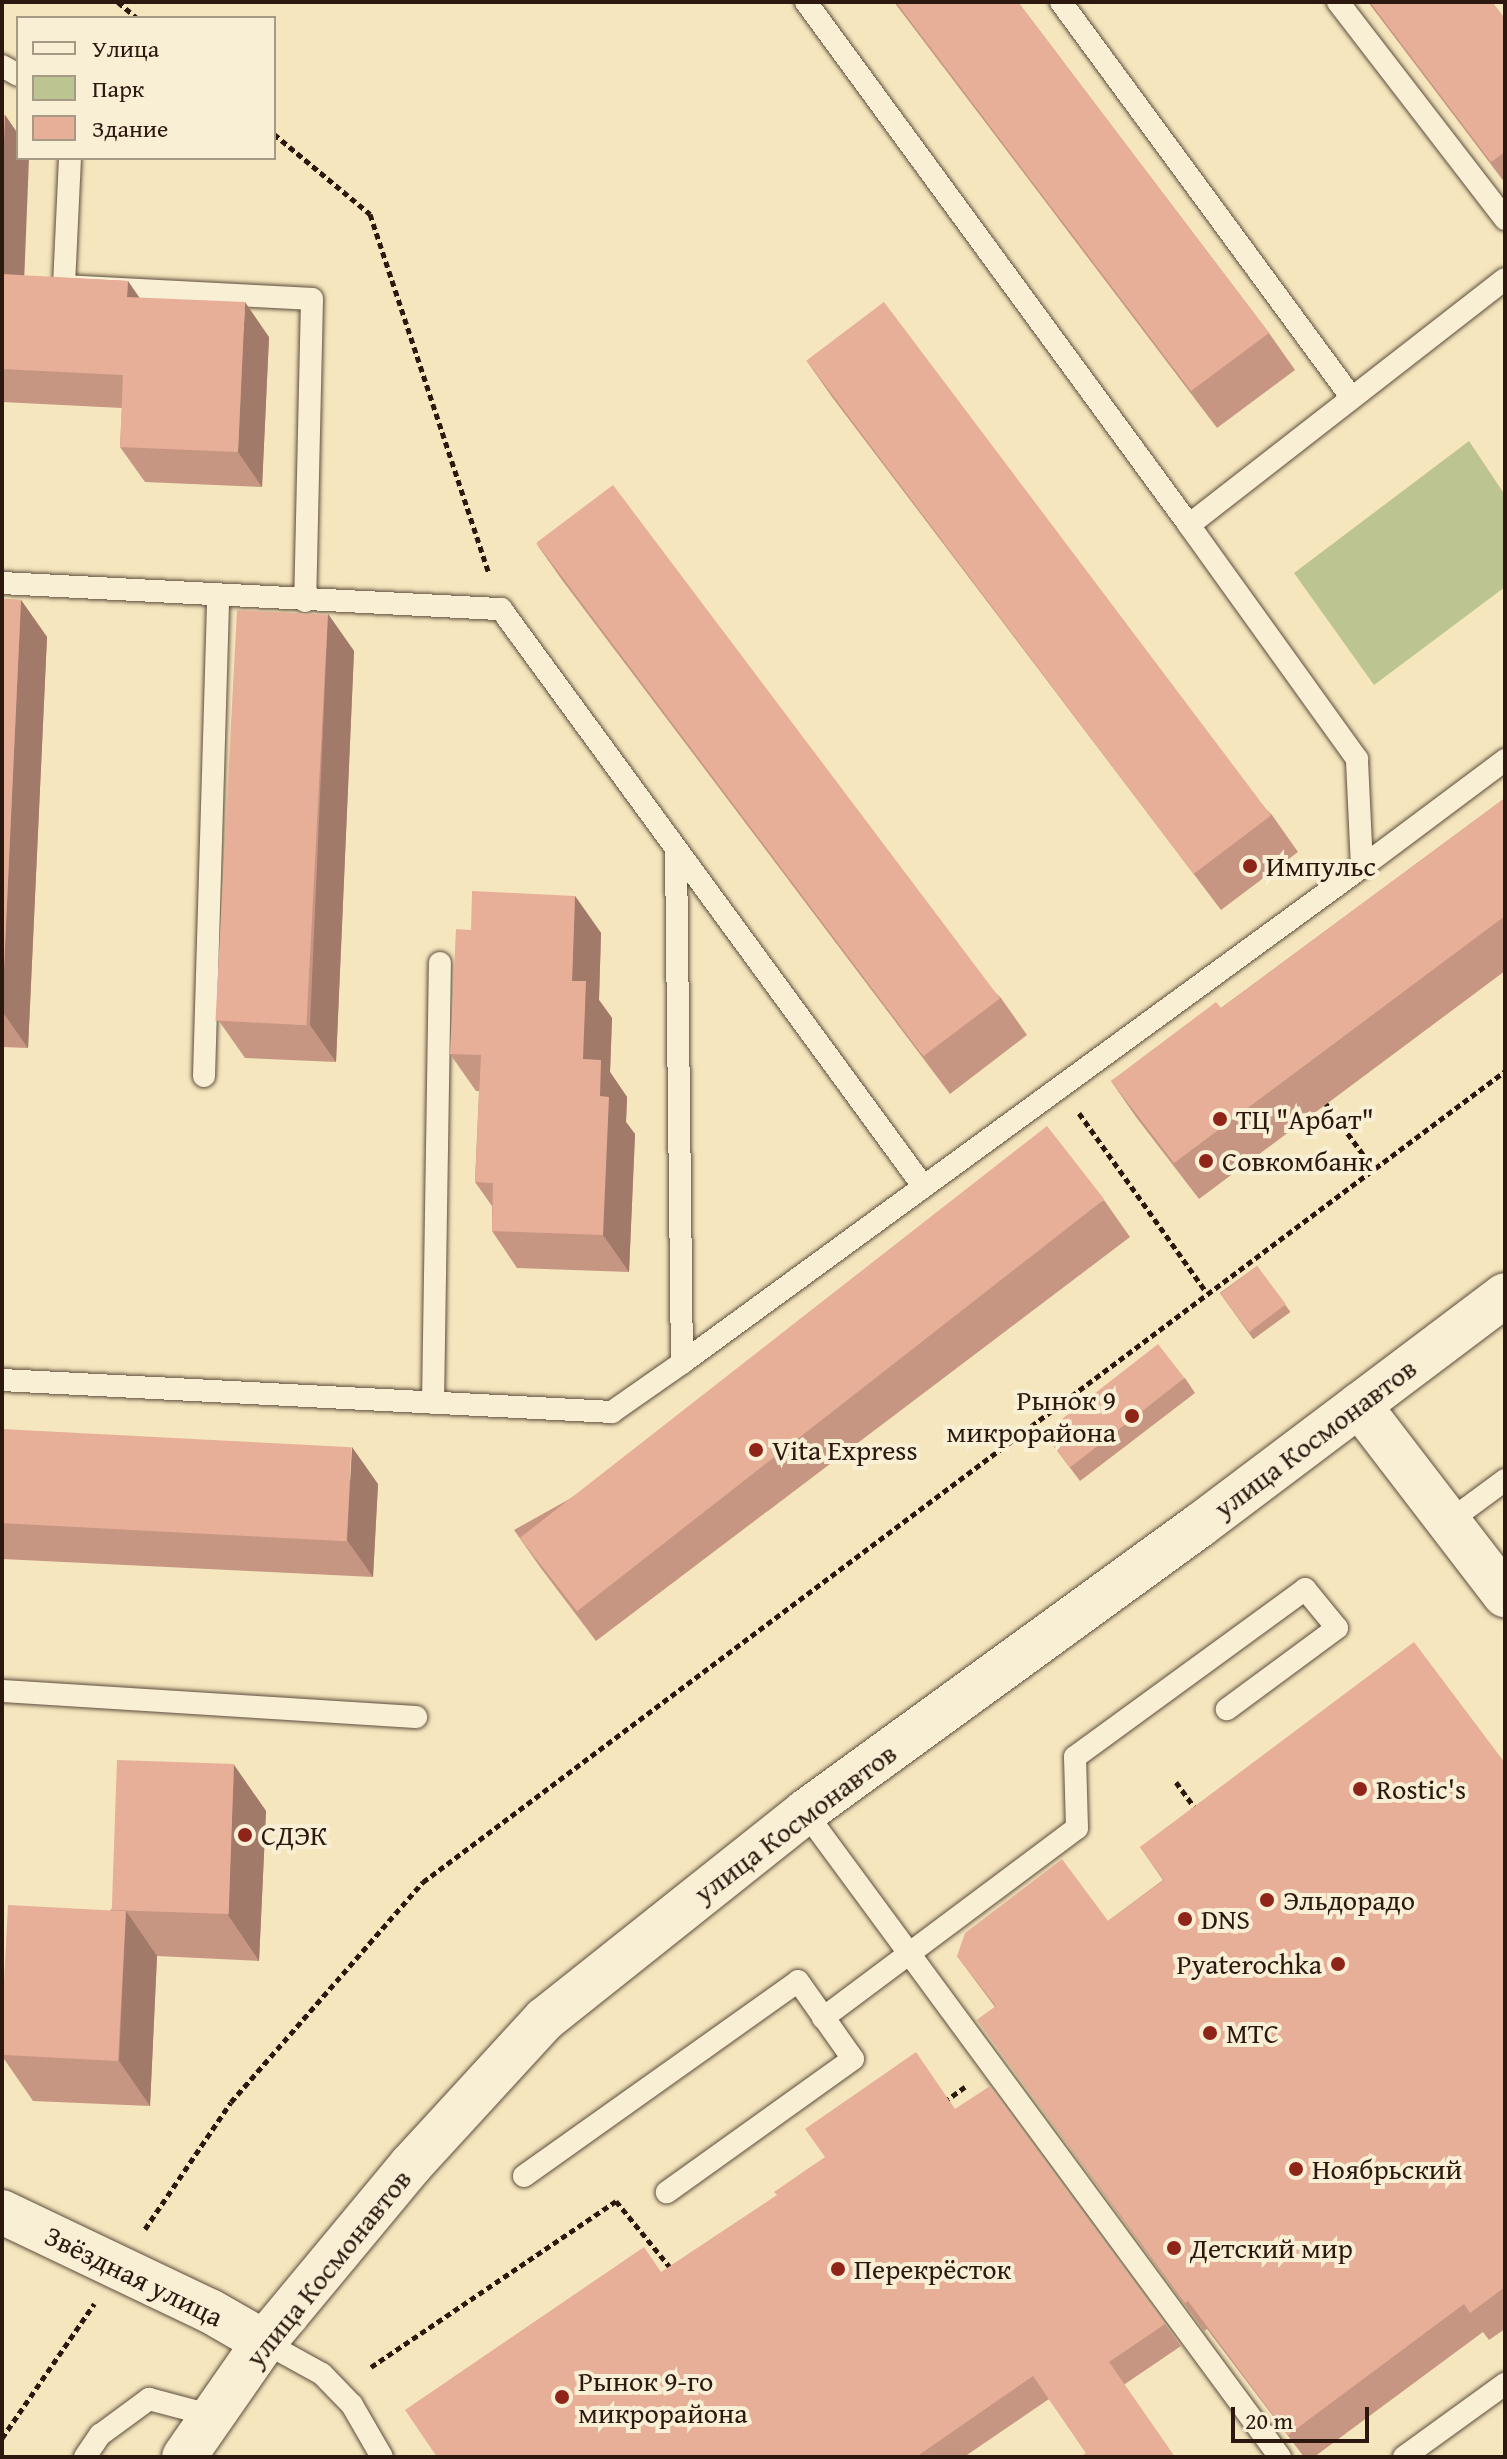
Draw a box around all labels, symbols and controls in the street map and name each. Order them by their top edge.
legend [16,16,276,160]
text: Улица [92,31,159,66]
text: Парк [92,71,144,106]
text: Здание [92,111,168,146]
place label: Импульс [1266,849,1376,883]
marker: Импульс [1241,857,1259,875]
place label: ТЦ "Арбат" [1236,1102,1374,1136]
marker: ТЦ "Арбат" [1211,1110,1229,1128]
place label: Совкомбанк [1222,1144,1373,1178]
marker: Совкомбанк [1197,1152,1215,1170]
street label: улица Космонавтов [1207,1351,1423,1525]
place label: Рынок 9 микрорайона [946,1383,1116,1449]
marker: Рынок 9 микрорайона [1123,1407,1141,1425]
place label: Vita Express [772,1433,917,1467]
marker: Vita Express [747,1441,765,1459]
street label: улица Космонавтов [687,1736,903,1910]
place label: Rostic's [1376,1772,1466,1806]
marker: Rostic's [1351,1780,1369,1798]
place label: СДЭК [261,1818,327,1852]
marker: СДЭК [236,1826,254,1844]
place label: Эльдорадо [1283,1883,1415,1917]
marker: Эльдорадо [1258,1891,1276,1909]
place label: DNS [1201,1902,1250,1936]
marker: DNS [1176,1910,1194,1928]
place label: Pyaterochka [1177,1947,1322,1981]
marker: Pyaterochka [1329,1955,1347,1973]
place label: МТС [1226,2016,1279,2050]
marker: МТС [1201,2024,1219,2042]
place label: Ноябрьский [1312,2152,1462,2186]
marker: Ноябрьский [1287,2160,1305,2178]
street label: улица Космонавтов [238,2162,418,2374]
street label: Звёздная улица [39,2218,229,2334]
place label: Детский мир [1190,2231,1353,2265]
marker: Детский мир [1165,2239,1183,2257]
place label: Перекрёсток [854,2252,1011,2286]
marker: Перекрёсток [829,2260,847,2278]
place label: Рынок 9-го микрорайона [578,2364,748,2430]
marker: Рынок 9-го микрорайона [553,2388,571,2406]
scale bar [1235,2391,1373,2441]
text: 20 m [1245,2403,1293,2438]

